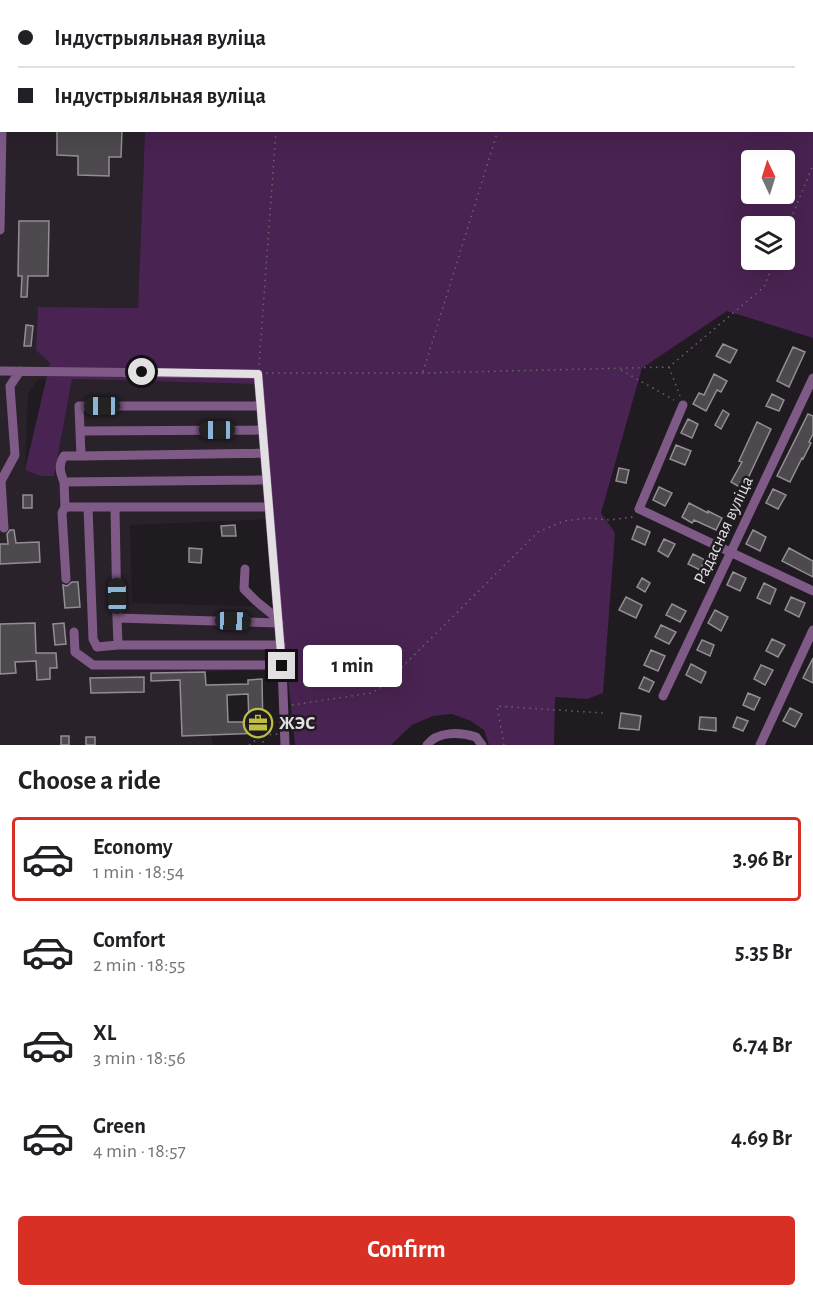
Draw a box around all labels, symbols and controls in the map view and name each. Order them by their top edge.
text: Індустрыяльная вуліца [54,27,266,49]
text: Індустрыяльная вуліца [54,85,266,107]
north arrow [741,150,795,204]
map controls [741,150,795,270]
button: layers [741,216,795,270]
route start [128,358,155,385]
car [84,397,120,415]
car [199,421,235,439]
street label: Радасная вуліца [691,474,757,587]
car [108,578,126,614]
car [215,611,251,631]
callout: 1 min [303,645,402,687]
route end [268,652,295,679]
text: 1 min [331,656,374,676]
office icon: ЖЭС [242,707,274,739]
place label: ЖЭС [279,715,315,733]
text: Choose a ride [18,767,161,794]
icon: car [21,832,75,886]
text: Economy [93,836,173,858]
text: 3.96 Br [733,848,792,870]
text: 1 min · 18:54 [93,862,184,882]
icon: car [21,925,75,979]
text: Comfort [93,929,165,951]
text: 5.35 Br [735,941,792,963]
text: 2 min · 18:55 [93,955,185,975]
icon: car [21,1018,75,1072]
text: XL [93,1022,116,1044]
text: 6.74 Br [732,1034,792,1056]
text: 3 min · 18:56 [93,1048,186,1068]
icon: car [21,1111,75,1165]
text: Green [93,1115,146,1137]
text: 4.69 Br [731,1127,792,1149]
text: 4 min · 18:57 [93,1141,186,1161]
button: Confirm [18,1216,795,1285]

